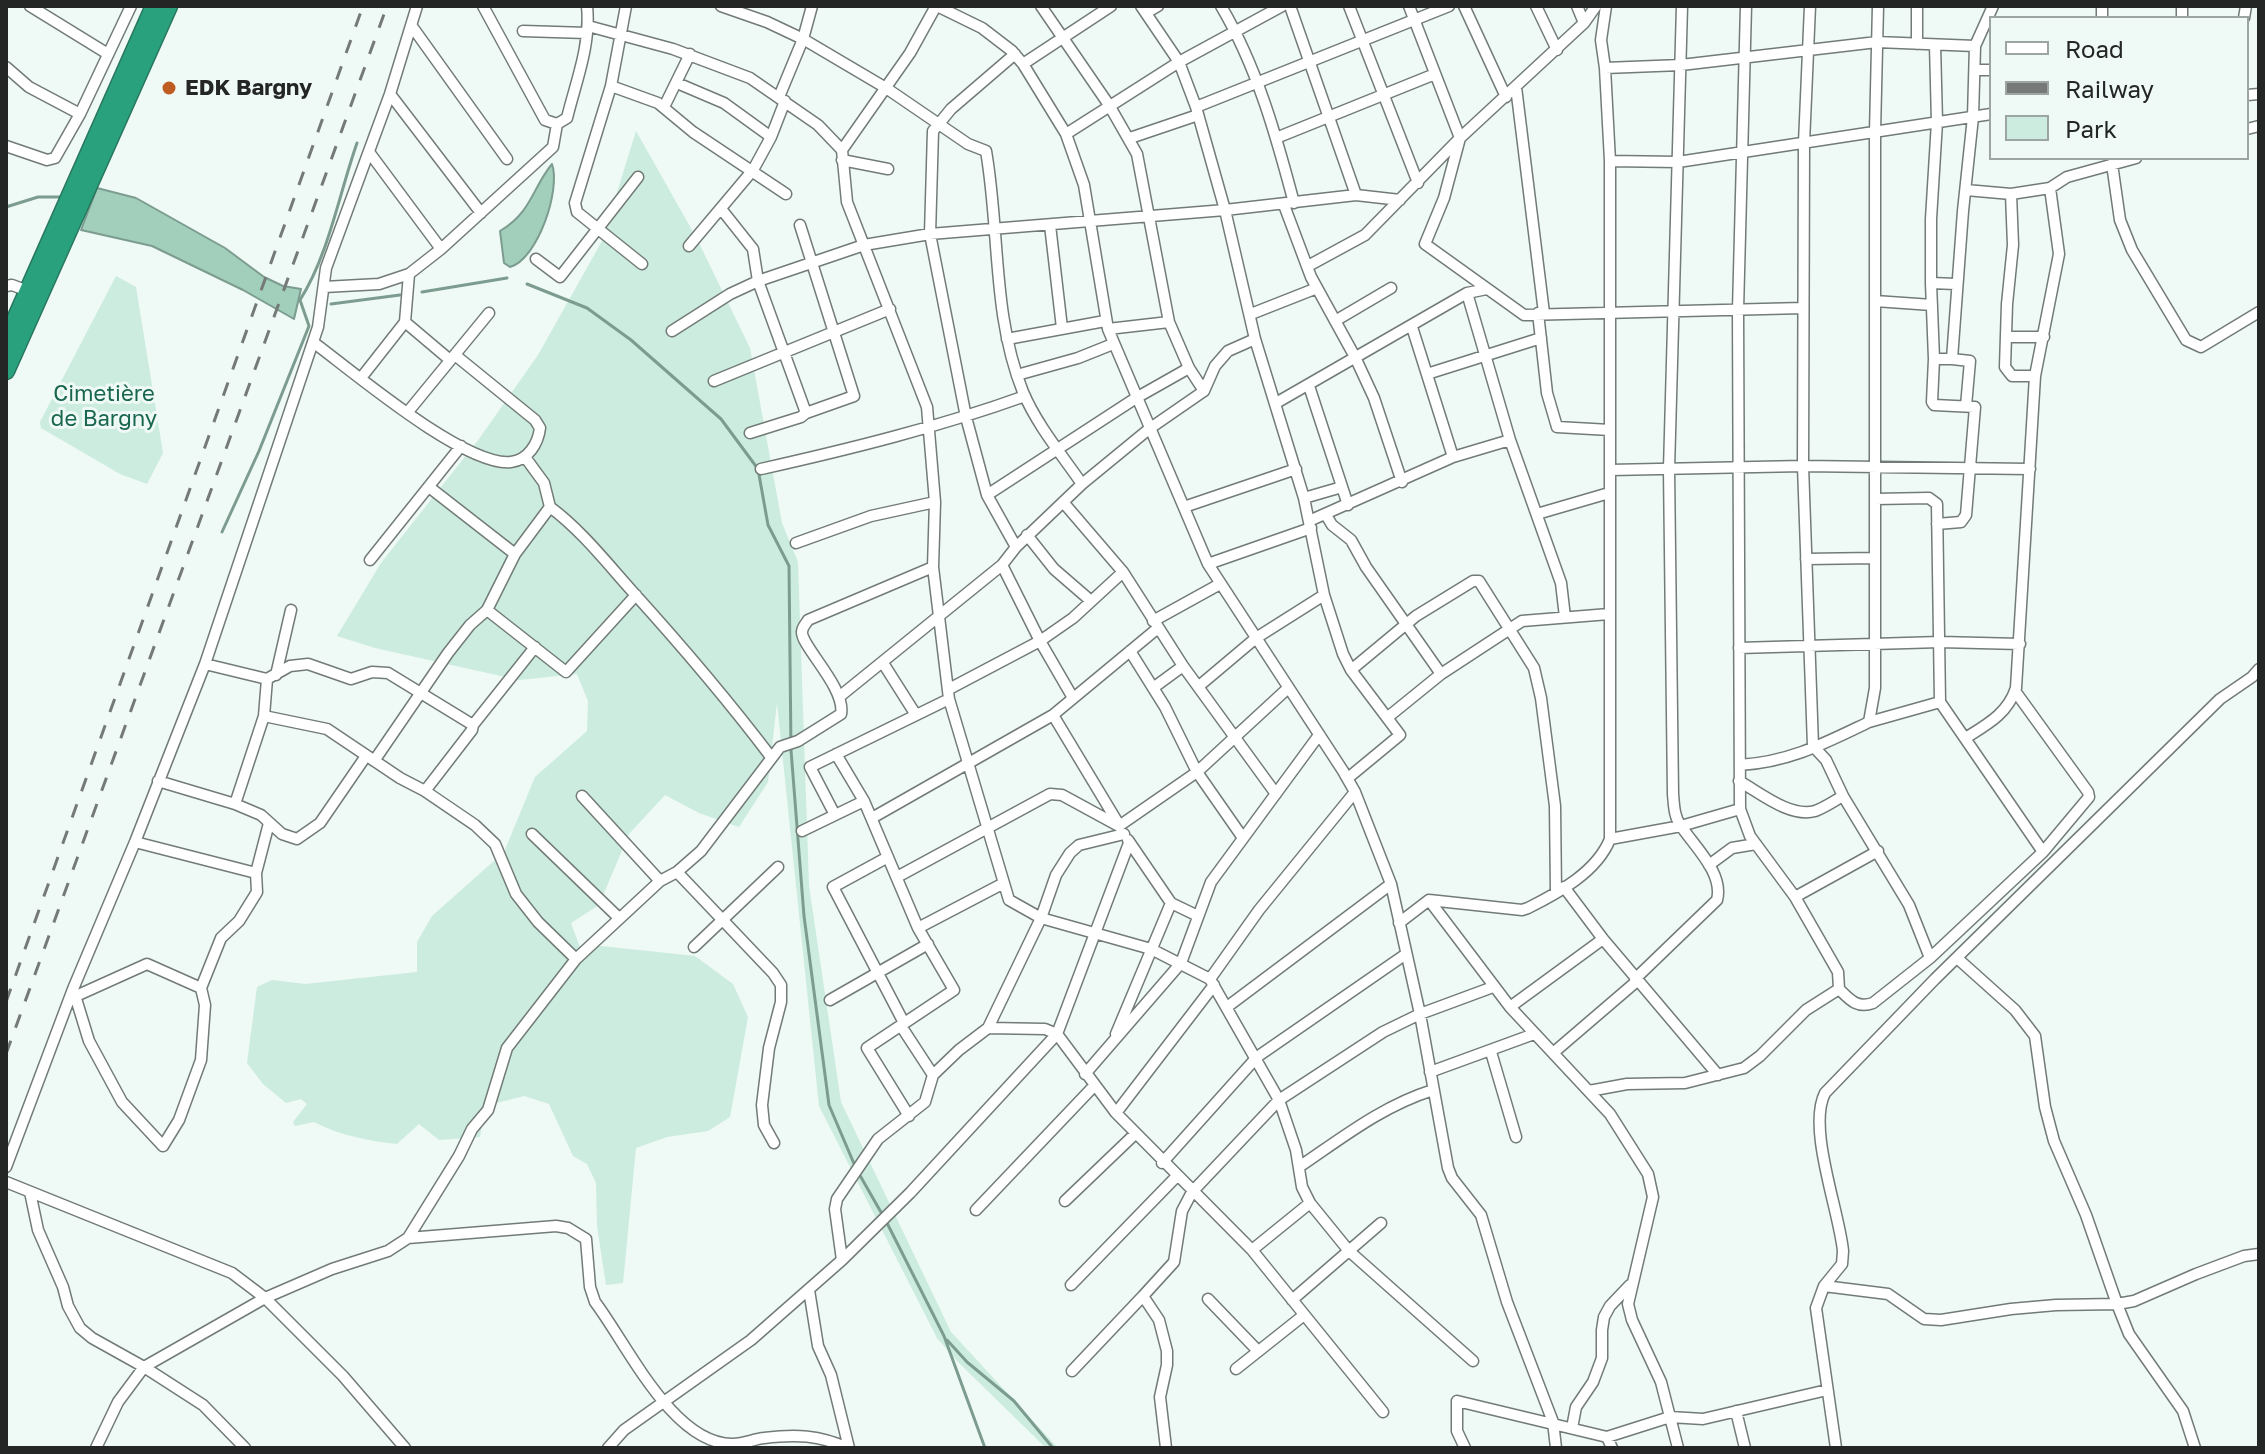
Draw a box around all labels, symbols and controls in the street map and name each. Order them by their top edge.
legend [1989,16,2249,160]
text: Road [2065,34,2124,63]
text: Railway [2065,74,2154,103]
place label: EDK Bargny [185,75,312,101]
marker: EDK Bargny [160,79,178,97]
text: Park [2065,114,2117,143]
park label: Cimetière de Bargny [51,381,157,432]

